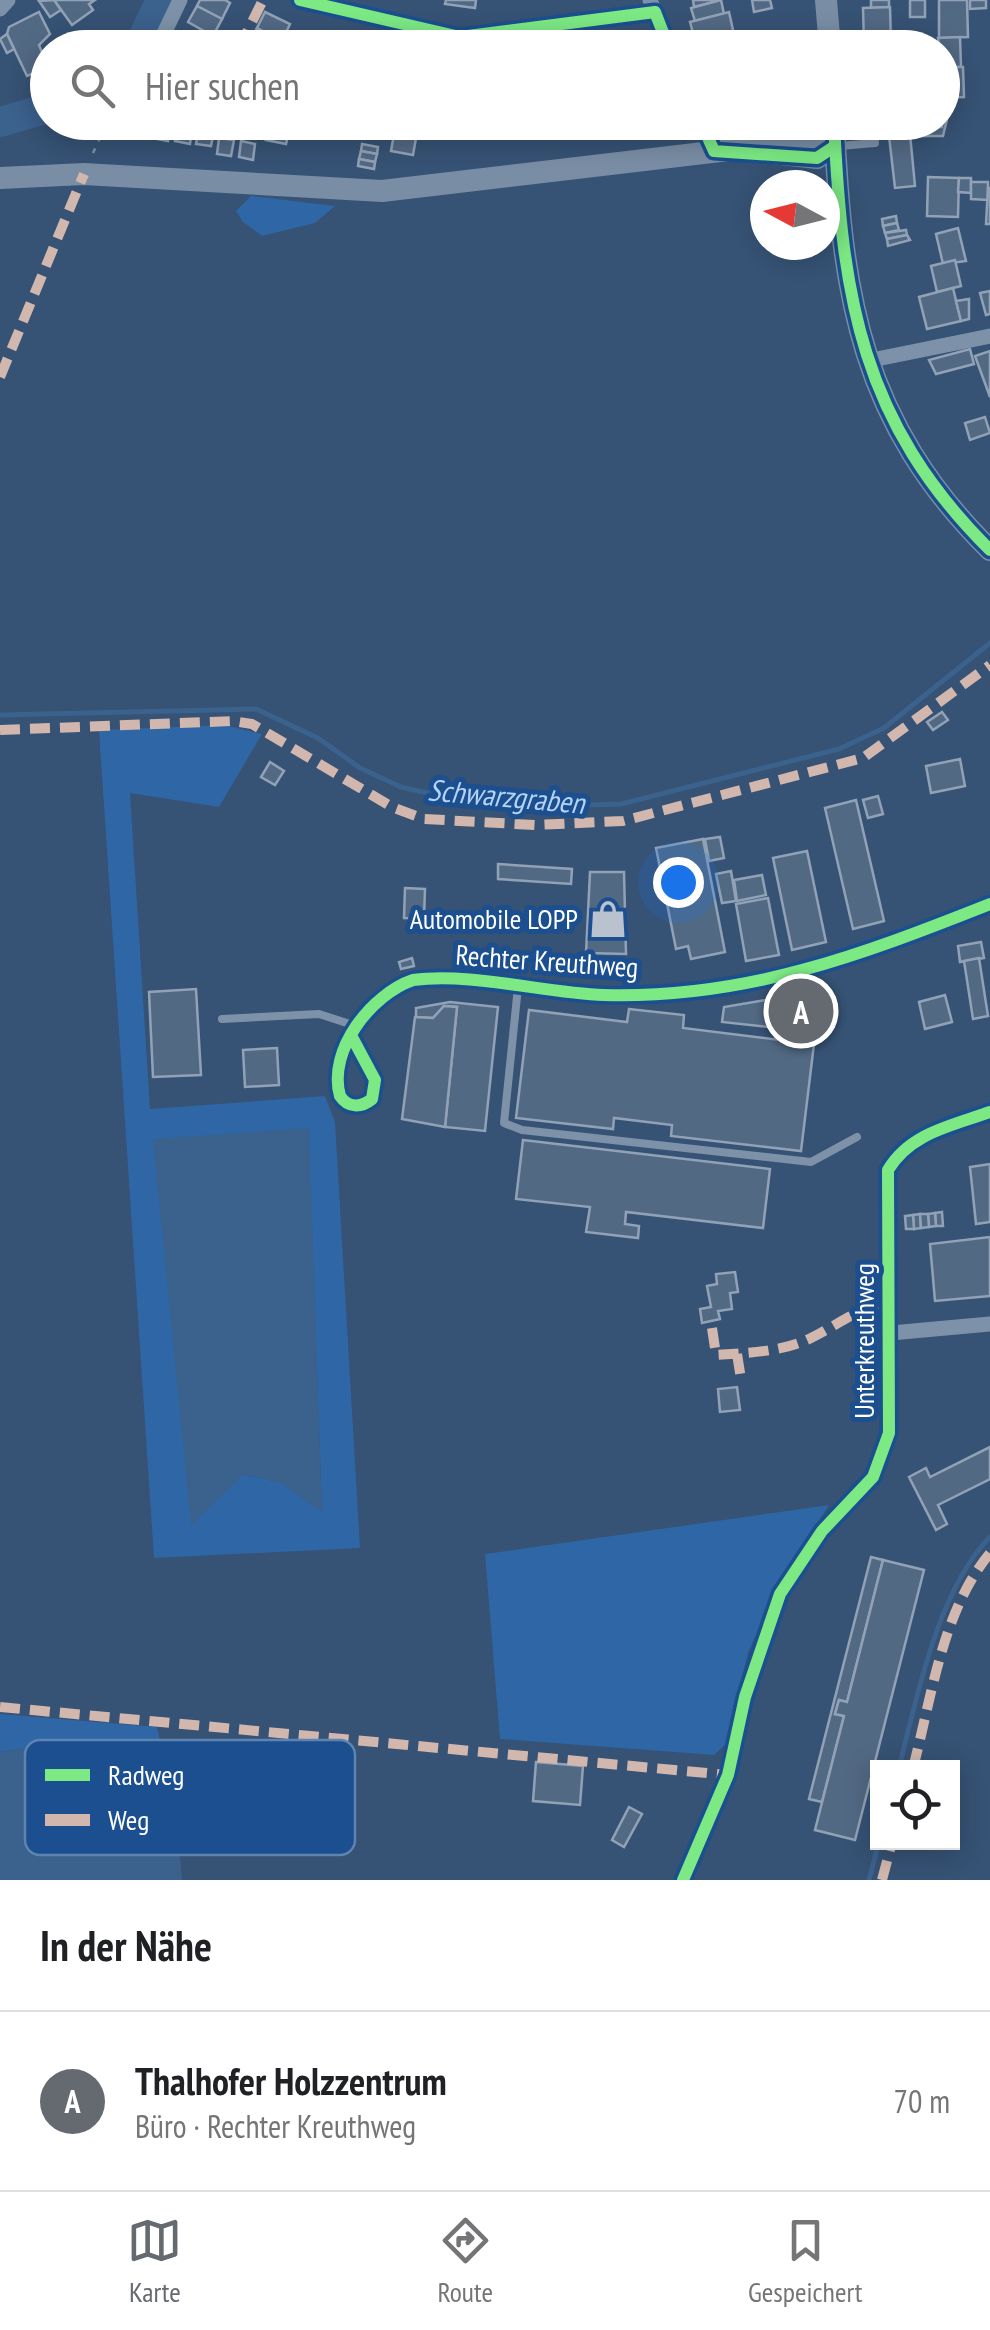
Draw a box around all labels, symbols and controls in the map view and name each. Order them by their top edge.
search box [30,30,960,140]
icon: search [65,58,120,113]
text: Hier suchen [145,61,300,110]
north arrow [750,170,840,260]
water label: Schwarzgraben [426,769,588,822]
your location [653,857,704,908]
shop icon: Automobile LOPP [587,898,629,940]
place label: Automobile LOPP [410,900,578,937]
street label: Rechter Kreuthweg [454,936,640,985]
pin: A [768,974,834,1048]
street label: Unterkreuthweg [845,1263,882,1419]
legend [25,1740,355,1855]
text: Radweg [108,1756,184,1793]
map controls [870,1760,960,1850]
button: locate [870,1760,960,1850]
text: Weg [108,1801,149,1838]
text: In der Nähe [40,1918,212,1973]
text: Thalhofer Holzzentrum [135,2056,447,2105]
text: A [64,2080,81,2122]
text: 70 m [894,2080,950,2122]
text: Büro · Rechter Kreuthweg [135,2105,416,2147]
tab: Karte [127,2213,182,2310]
tab: Route [437,2213,493,2310]
tab: Gespeichert [748,2213,863,2310]

